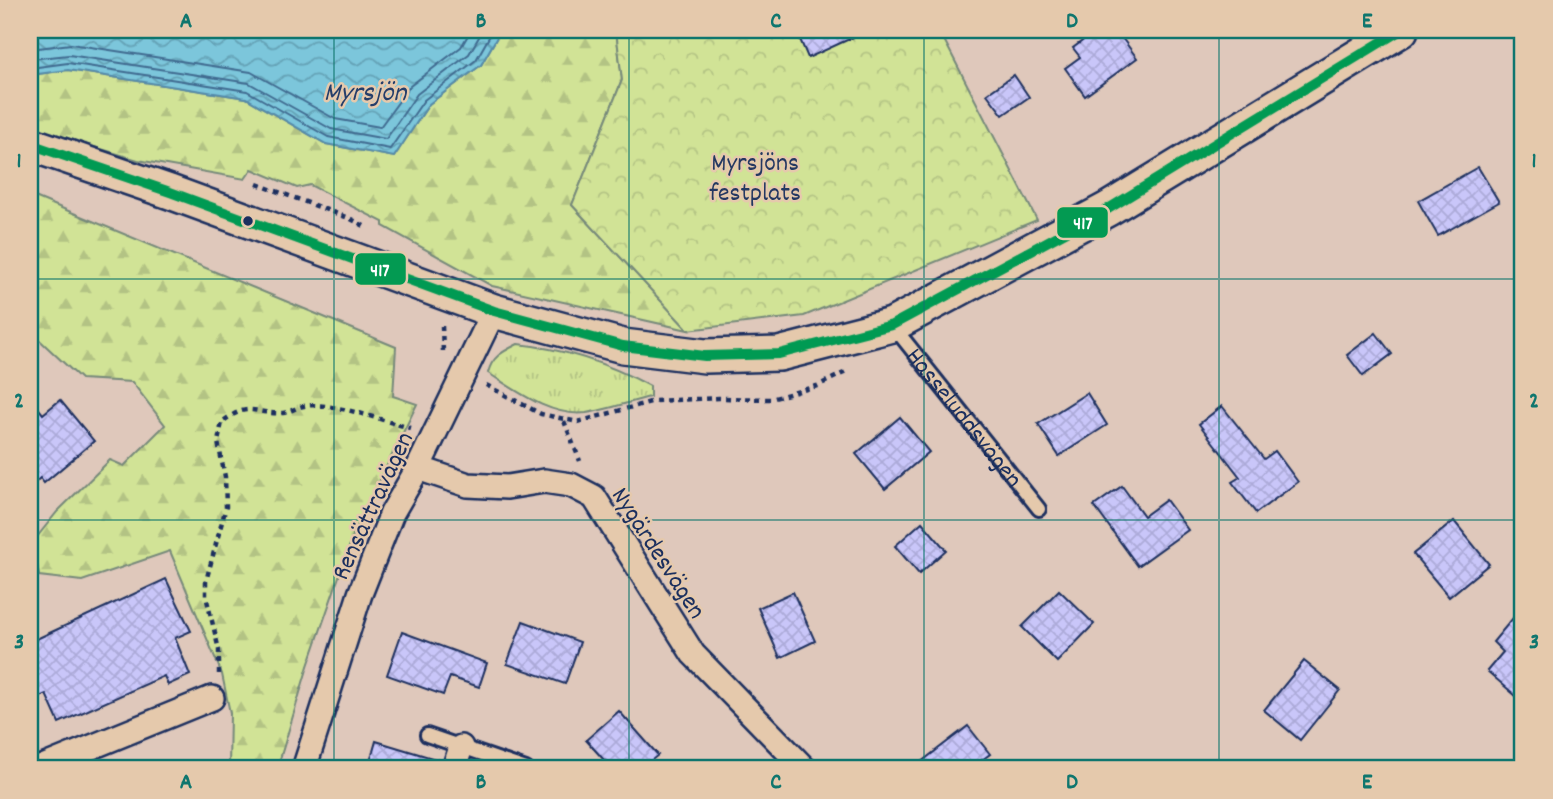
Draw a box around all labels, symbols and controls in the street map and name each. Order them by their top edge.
text: A [180,6,192,39]
text: B [476,6,487,39]
text: C [770,6,782,39]
text: D [1066,6,1078,39]
text: E [1362,6,1373,39]
water label: Myrsjön [324,75,407,115]
text: 1 [16,146,22,179]
park label: Myrsjöns festplats [709,146,801,213]
text: 1 [1531,146,1537,179]
line badge: 417 [1056,206,1109,239]
text: 417 [1073,212,1093,239]
unlabelled marker [241,214,255,228]
line badge: 417 [354,252,407,286]
text: 417 [370,259,390,286]
street label: Hasseluddsvägen [895,341,1030,497]
text: 2 [14,386,24,419]
text: 2 [1529,386,1539,419]
street label: Rensättravägen [324,426,425,587]
street label: Nygärdesvägen [601,481,714,627]
text: 3 [14,627,24,660]
text: 3 [1529,627,1539,660]
text: A [180,767,192,799]
text: B [476,767,487,799]
text: C [770,767,782,799]
text: D [1066,767,1078,799]
text: E [1362,767,1373,799]

